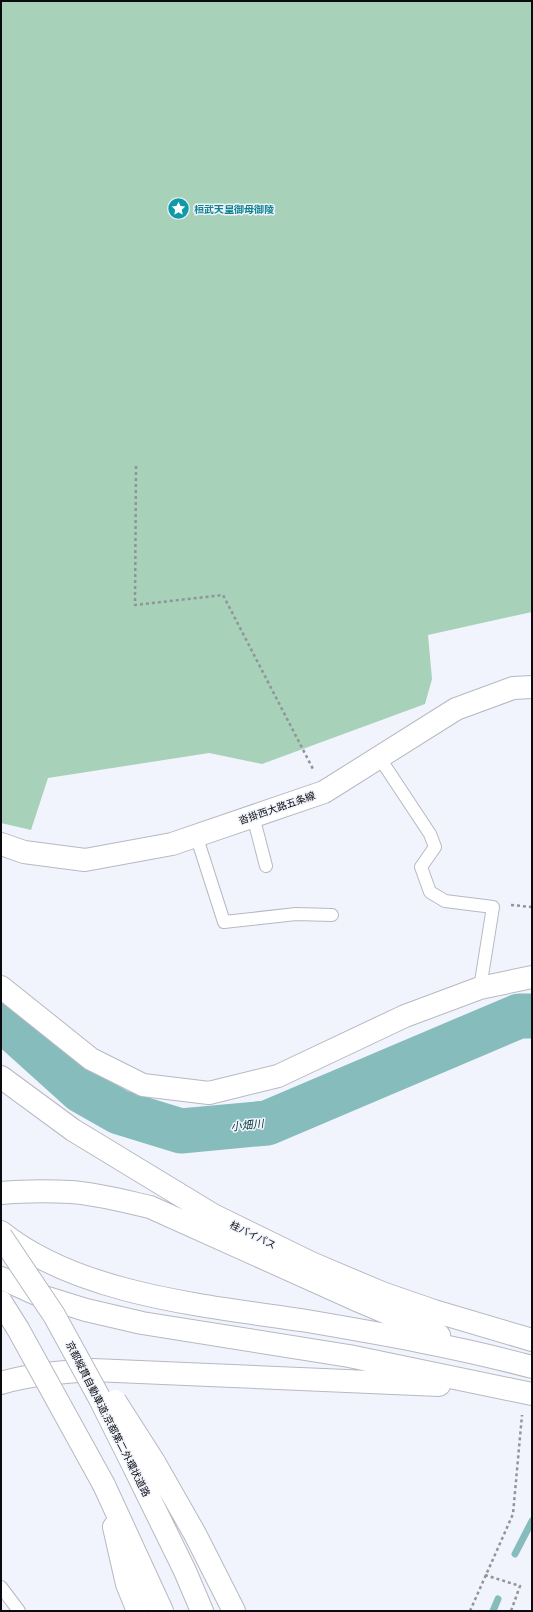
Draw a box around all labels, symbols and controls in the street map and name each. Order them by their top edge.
place icon: 桓武天皇御母御陵 [165,196,191,222]
place label: 桓武天皇御母御陵 [194,204,274,215]
street label: 沓掛西大路五条線 [237,790,317,826]
water label: 小畑川 [230,1117,265,1133]
street label: 桂バイパス [228,1219,278,1251]
street label: 京都縦貫自動車道;京都第二外環状道路 [64,1340,152,1498]

